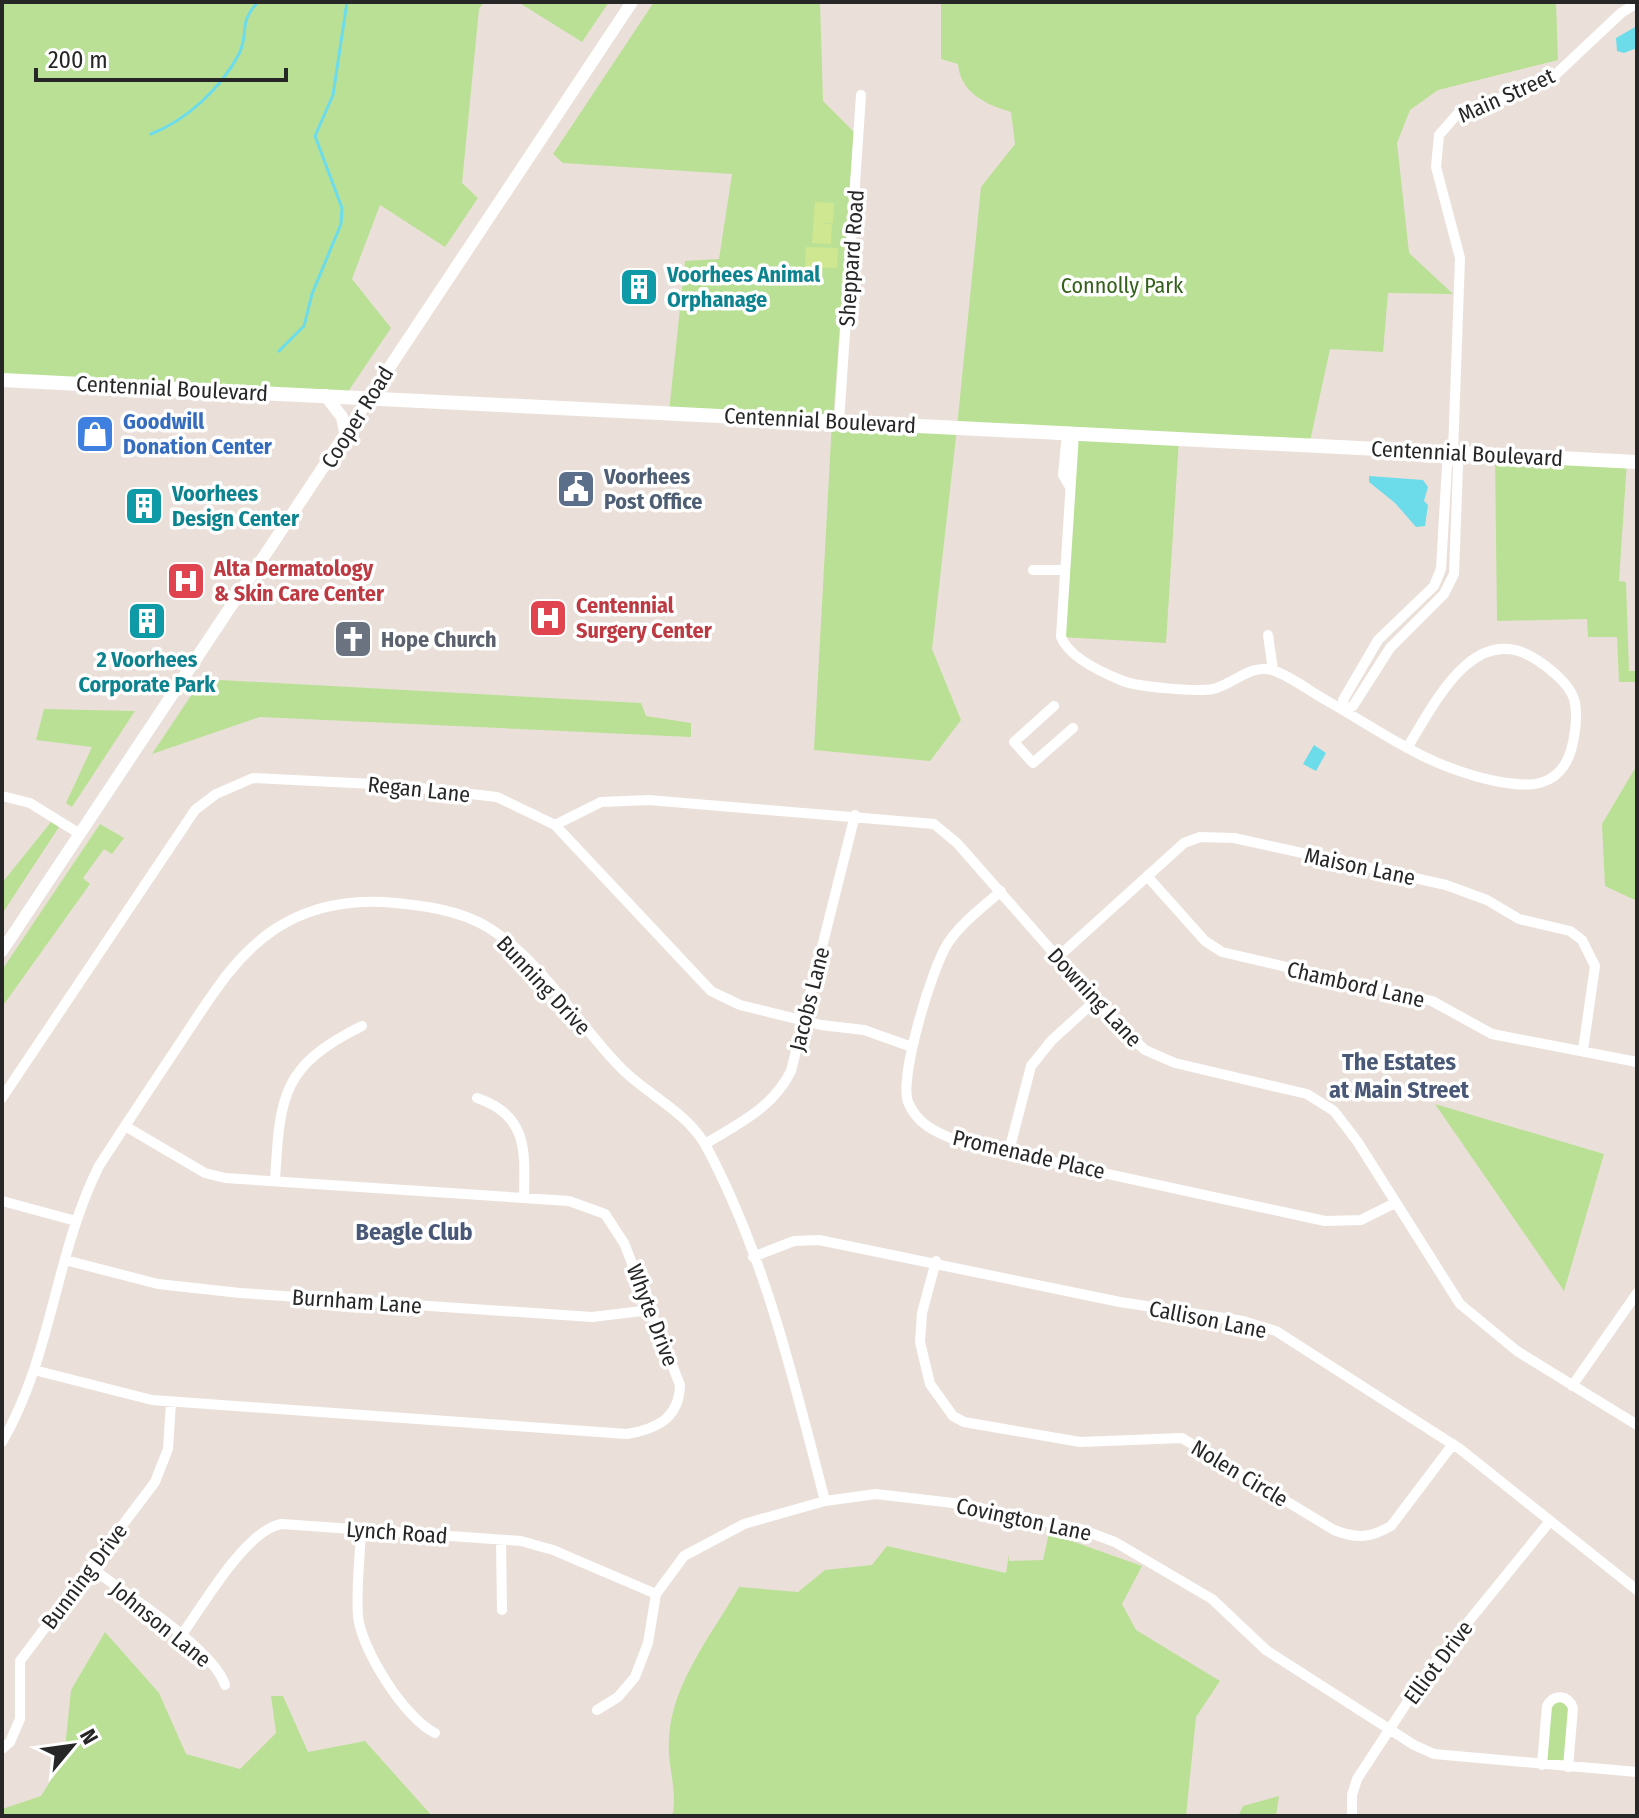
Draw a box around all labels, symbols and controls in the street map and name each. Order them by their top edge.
scale bar [36,32,286,82]
text: 200 m [48,46,108,74]
street label: Main Street [1454,62,1559,129]
street label: Sheppard Road [833,189,870,327]
place label: Voorhees Animal Orphanage [666,261,821,313]
building icon: Voorhees Animal Orphanage [618,266,660,308]
park label: Connolly Park [1061,272,1184,299]
street label: Cooper Road [316,361,399,473]
street label: Centennial Boulevard [75,370,269,407]
street label: Centennial Boulevard [723,402,917,439]
place label: Goodwill Donation Center [123,408,273,460]
shop icon: Goodwill Donation Center [74,413,116,455]
street label: Centennial Boulevard [1370,435,1564,472]
place label: Voorhees Post Office [603,463,702,515]
public building icon: Voorhees Post Office [555,468,597,510]
place label: Voorhees Design Center [171,480,300,532]
building icon: Voorhees Design Center [123,485,165,527]
place label: Alta Dermatology & Skin Care Center [213,555,385,607]
hospital icon: Alta Dermatology & Skin Care Center [165,560,207,602]
place label: Centennial Surgery Center [576,592,713,644]
hospital icon: Centennial Surgery Center [527,597,569,639]
building icon: 2 Voorhees Corporate Park [126,600,168,642]
church icon: Hope Church [332,618,374,660]
place label: Hope Church [381,626,496,653]
place label: 2 Voorhees Corporate Park [78,646,216,698]
street label: Regan Lane [366,771,471,808]
street label: Maison Lane [1302,842,1418,891]
street label: Bunning Drive [491,930,596,1041]
street label: Downing Lane [1042,942,1147,1053]
street label: Jacobs Lane [784,944,835,1054]
street label: Chambord Lane [1284,956,1427,1013]
district label: The Estates at Main Street [1329,1048,1470,1104]
street label: Promenade Place [950,1124,1108,1185]
district label: Beagle Club [356,1218,472,1246]
street label: Whyte Drive [621,1260,684,1370]
street label: Burnham Lane [291,1283,423,1320]
street label: Callison Lane [1147,1295,1269,1344]
street label: Nolen Circle [1186,1434,1293,1513]
street label: Covington Lane [954,1492,1094,1547]
street label: Lynch Road [345,1515,449,1550]
street label: Bunning Drive [36,1518,133,1635]
street label: Johnson Lane [105,1576,216,1673]
street label: Elliot Drive [1398,1615,1479,1709]
north arrow [32,1706,112,1786]
text: N [74,1724,104,1749]

